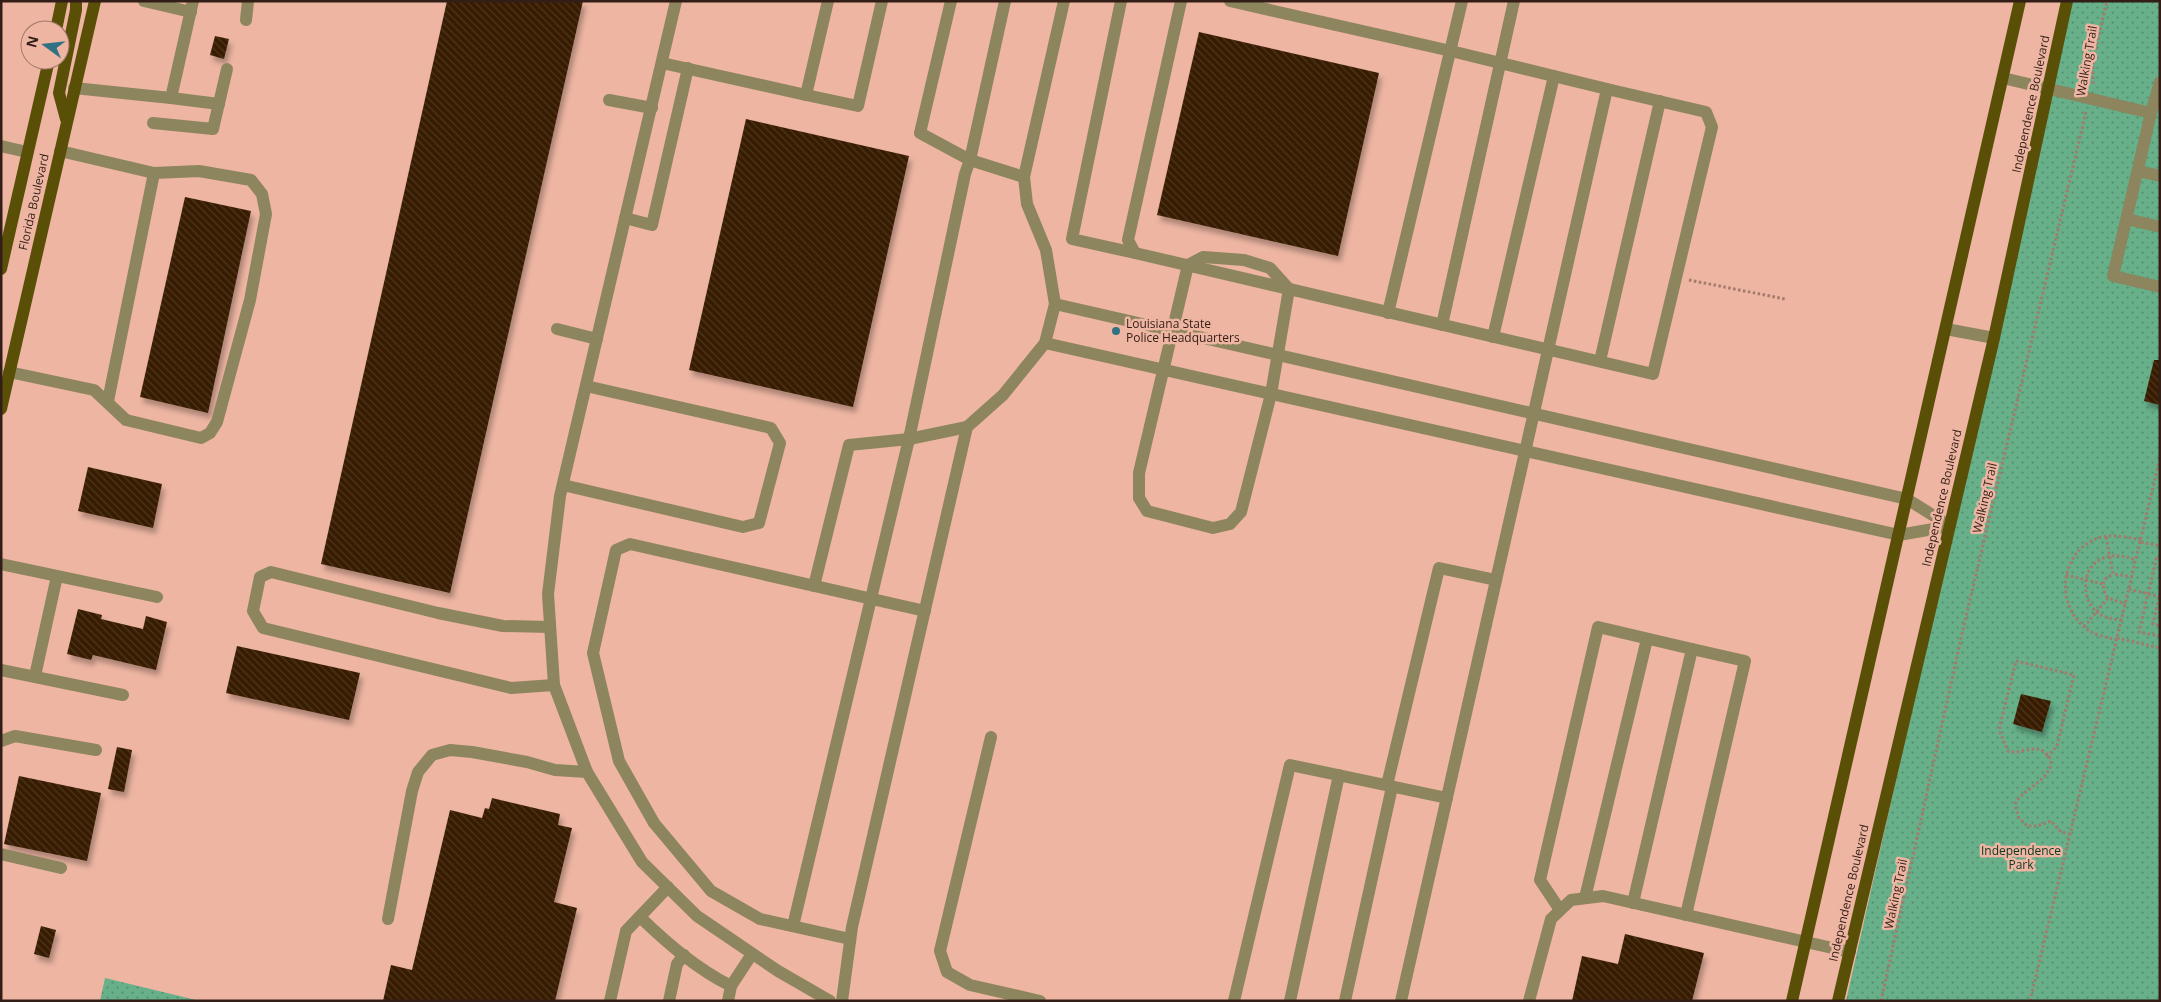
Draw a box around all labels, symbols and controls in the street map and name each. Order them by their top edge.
north arrow [20,20,70,70]
street label: Walking Trail [2072,24,2101,98]
text: N [21,34,43,49]
street label: Independence Boulevard [2008,34,2053,174]
street label: Florida Boulevard [14,152,53,252]
place label: Louisiana State Police Headquarters [1126,315,1240,346]
marker: Louisiana State Police Headquarters [1110,325,1122,337]
street label: Independence Boulevard [1917,428,1966,568]
street label: Walking Trail [1968,461,2001,535]
street label: Independence Boulevard [1824,823,1873,963]
park label: Independence Park [1981,842,2061,873]
street label: Walking Trail [1880,857,1911,931]

